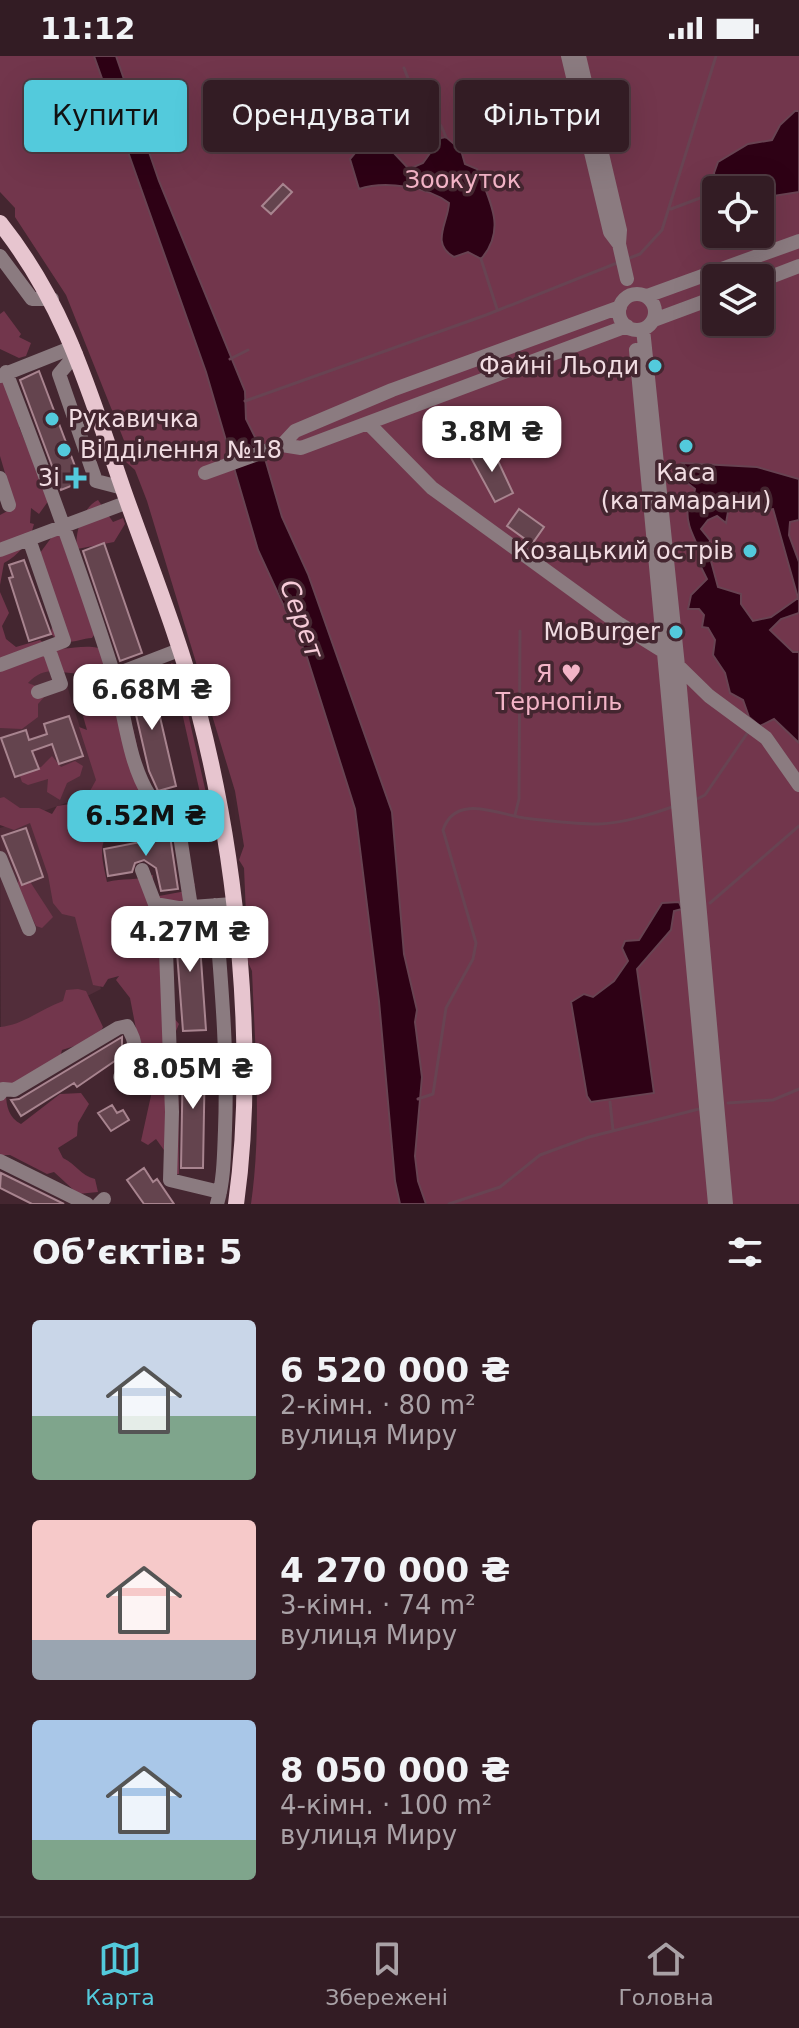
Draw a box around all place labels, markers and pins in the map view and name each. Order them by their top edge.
place label: Файні Льоди [479,352,639,380]
marker: Файні Льоди [646,357,664,375]
place label: Рукавичка [68,405,199,433]
pin: 3.8M ₴ [427,406,557,474]
marker: Рукавичка [43,410,61,428]
place label: Відділення №18 [80,436,282,464]
marker: Каса (катамарани) [677,437,695,455]
marker: Відділення №18 [55,441,73,459]
place label: Каса (катамарани) [601,459,771,515]
place label: 3і [38,464,60,492]
marker: 3і [67,469,85,487]
place label: Козацький острів [513,537,734,565]
marker: Козацький острів [741,542,759,560]
place label: MoBurger [544,618,660,646]
marker: MoBurger [667,623,685,641]
pin: 6.68M ₴ [78,664,226,732]
pin: 6.52M ₴ [72,790,220,858]
pin: 4.27M ₴ [116,906,264,974]
pin: 8.05M ₴ [119,1043,267,1111]

